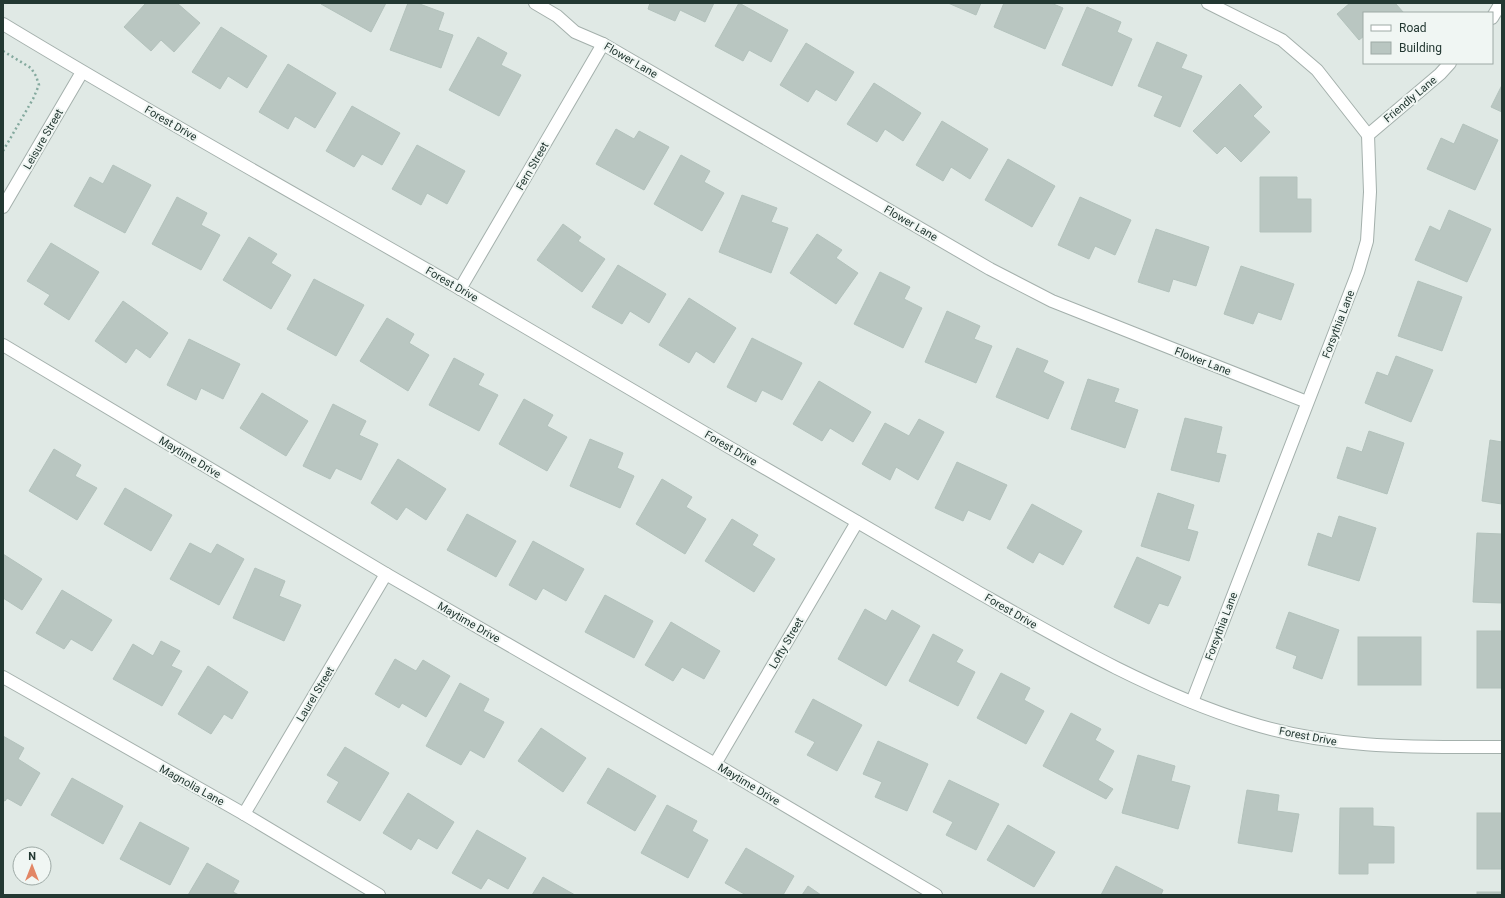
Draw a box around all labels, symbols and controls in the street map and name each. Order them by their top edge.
legend [1363,12,1493,64]
text: Road [1399,21,1427,35]
street label: Flower Lane [602,40,660,81]
text: Building [1399,41,1442,55]
street label: Friendly Lane [1381,73,1439,125]
street label: Forest Drive [142,103,199,144]
street label: Leisure Street [21,106,66,172]
street label: Fern Street [513,140,552,193]
street label: Flower Lane [882,203,940,244]
street label: Forest Drive [423,264,480,305]
street label: Forsythia Lane [1320,288,1357,360]
street label: Flower Lane [1173,345,1233,378]
street label: Forest Drive [702,428,759,469]
street label: Maytime Drive [156,434,223,481]
street label: Forsythia Lane [1203,590,1240,662]
street label: Forest Drive [982,591,1039,632]
street label: Maytime Drive [435,599,502,646]
street label: Lofty Street [767,615,806,671]
street label: Laurel Street [294,664,337,724]
street label: Forest Drive [1278,725,1338,748]
street label: Maytime Drive [715,761,782,808]
street label: Magnolia Lane [157,762,227,809]
north arrow [12,846,52,886]
text: N [28,850,36,863]

